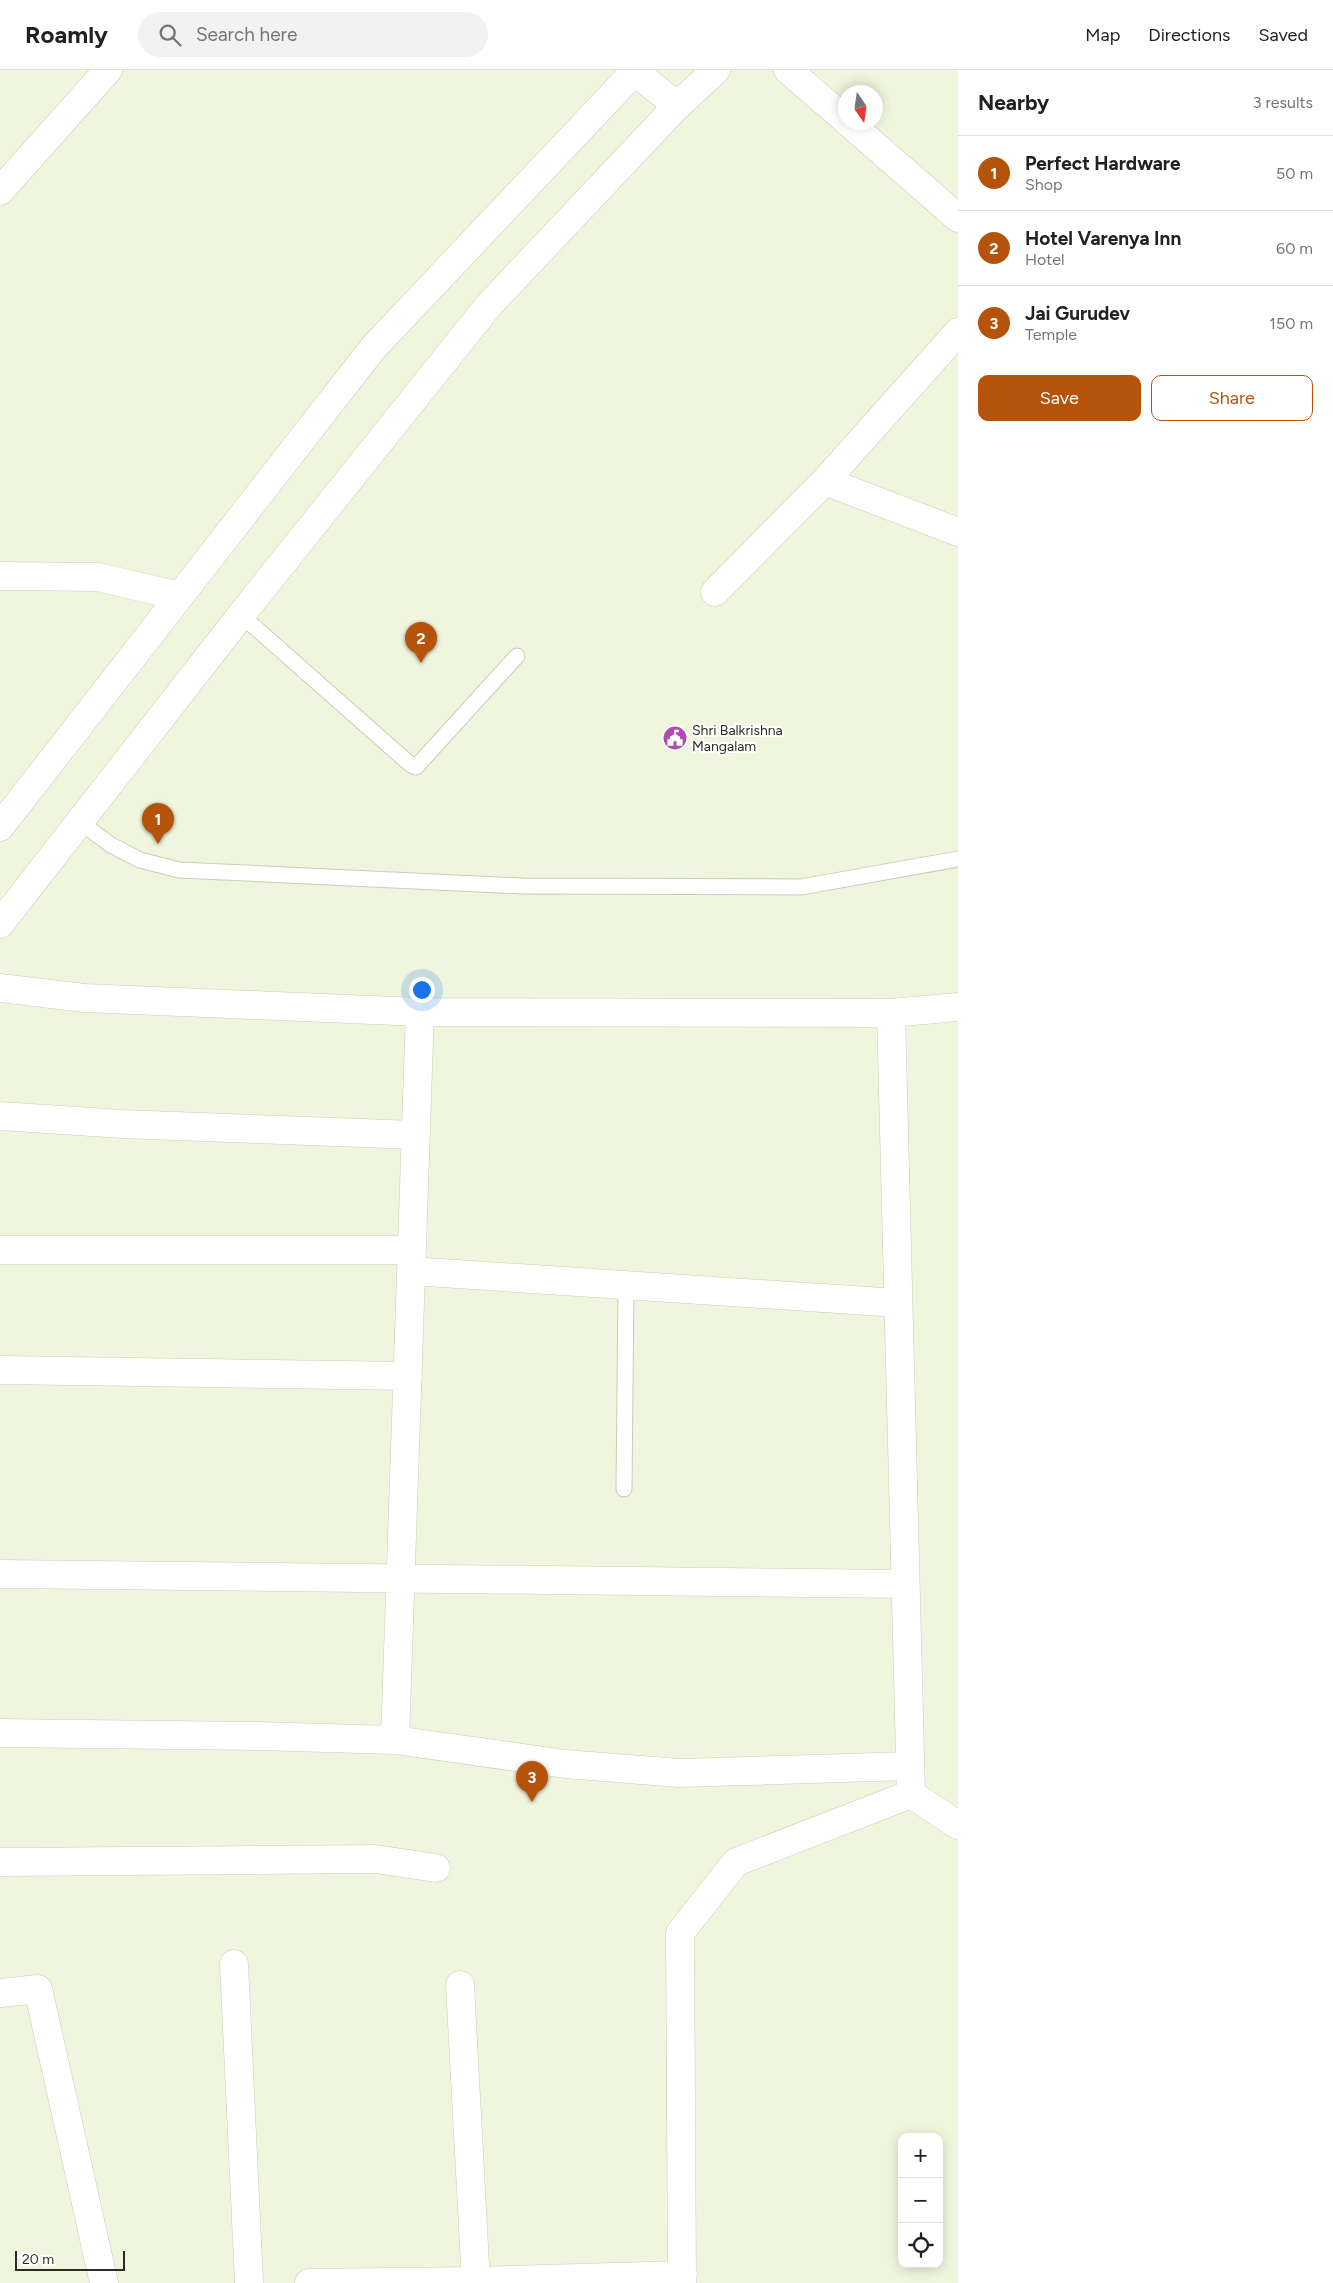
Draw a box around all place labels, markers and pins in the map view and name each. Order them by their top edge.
pin: 2 [405,622,437,663]
place label: Shri Balkrishna Mangalam [692,722,783,755]
public building icon: Shri Balkrishna Mangalam [662,725,688,751]
pin: 1 [142,803,174,844]
pin: 3 [516,1761,548,1802]

